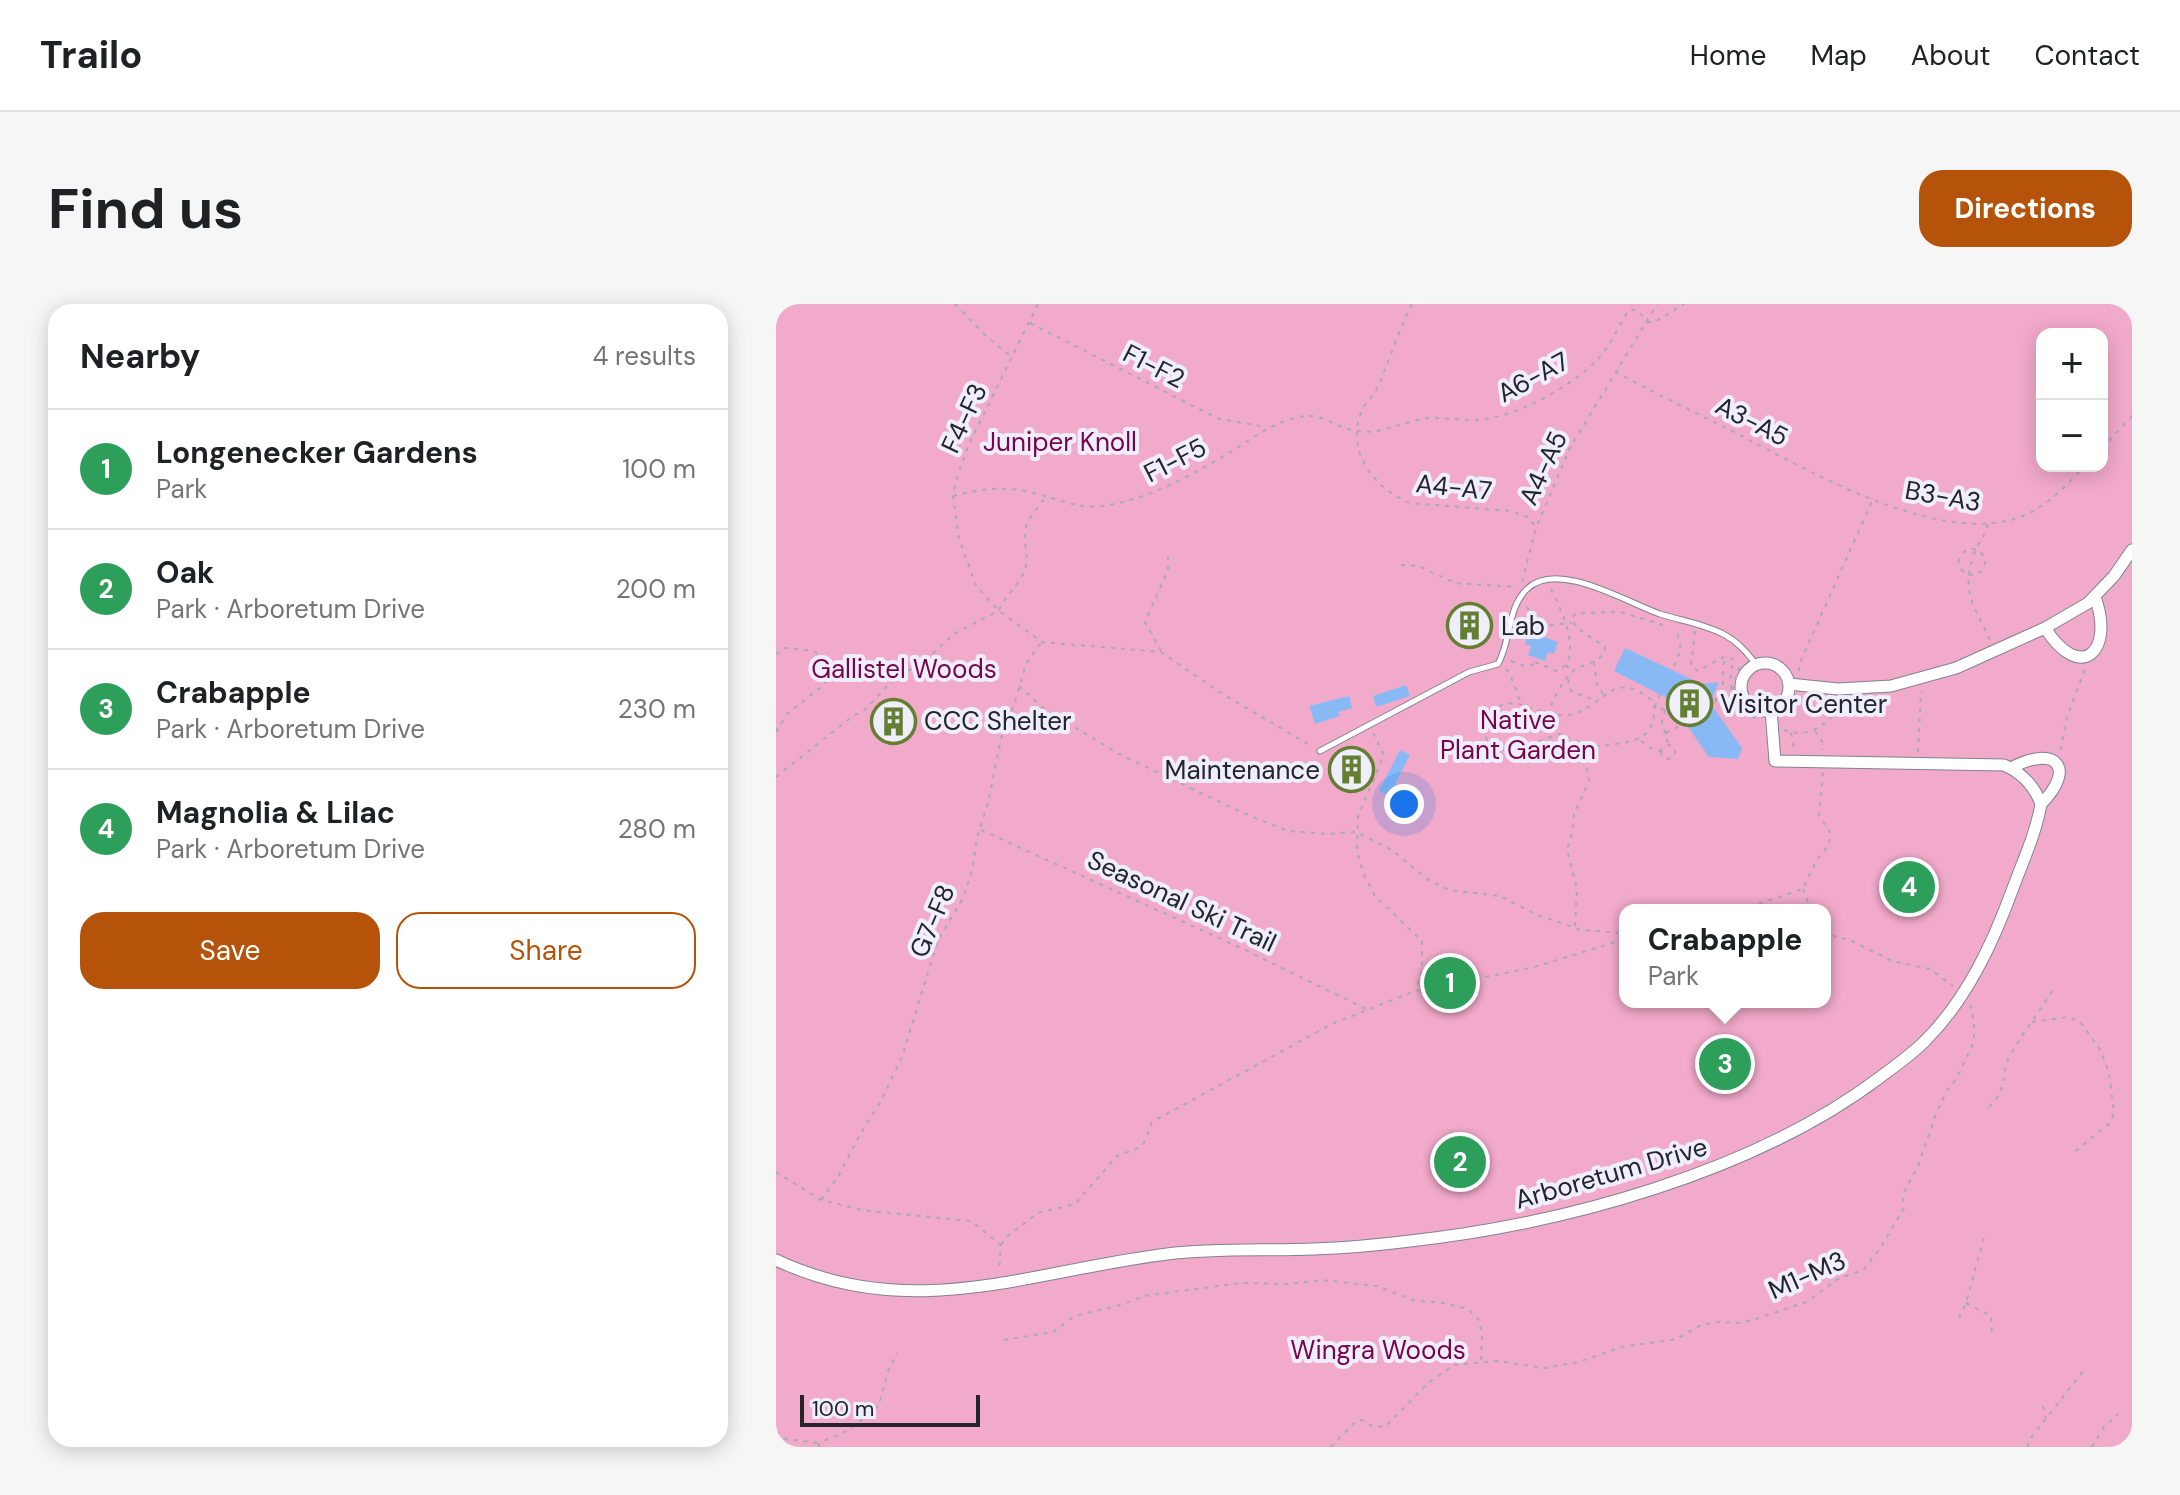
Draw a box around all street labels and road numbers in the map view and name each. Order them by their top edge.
street label: F1-F2 [1117,336,1191,396]
street label: A6-A7 [1491,344,1575,410]
street label: F4-F3 [933,378,995,458]
street label: A3-A5 [1710,388,1794,454]
street label: A4-A5 [1511,425,1575,511]
street label: F1-F5 [1138,430,1212,490]
street label: A4-A7 [1414,466,1494,508]
street label: B3-A3 [1902,473,1984,519]
street label: Seasonal Ski Trail [1082,842,1282,960]
street label: G7-F8 [901,879,963,963]
street label: Arboretum Drive [1511,1129,1711,1217]
street label: M1-M3 [1763,1243,1851,1307]

